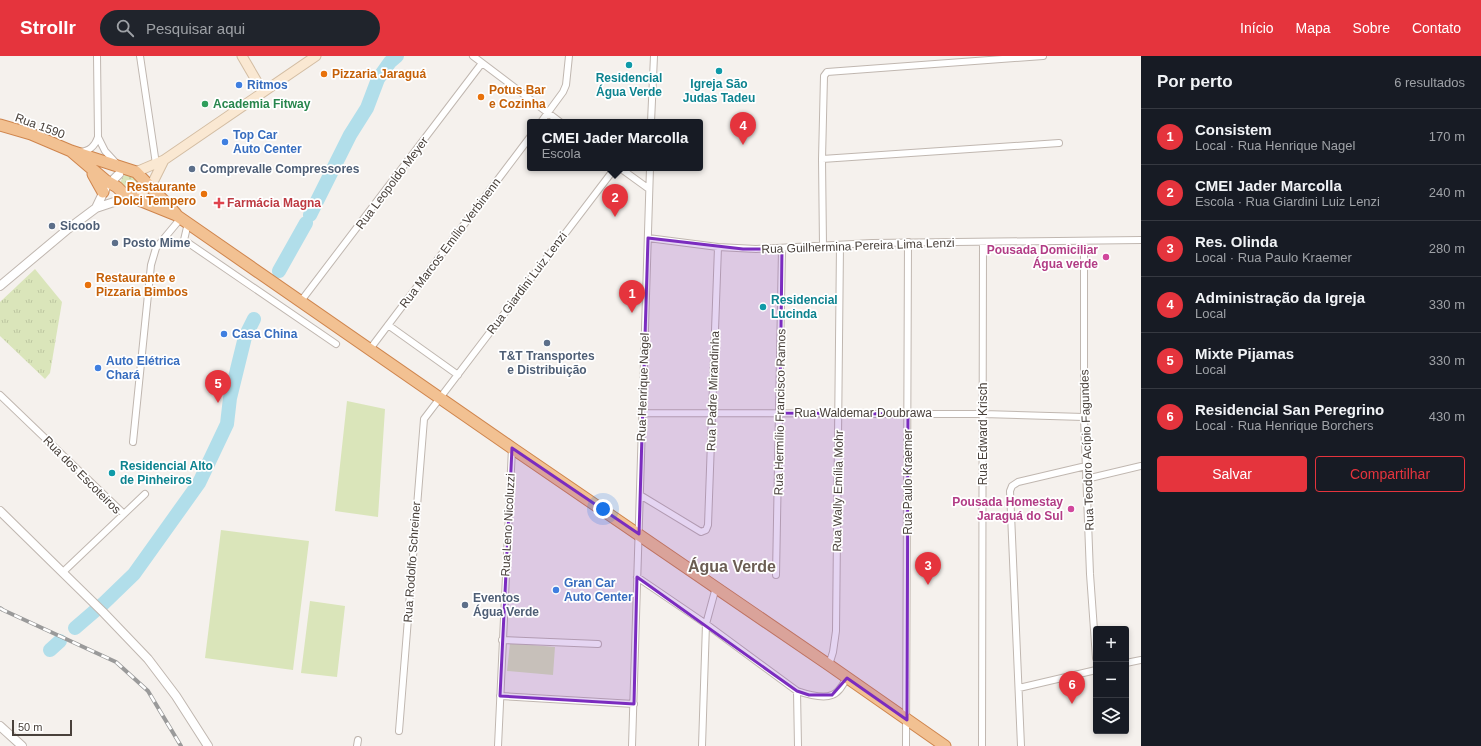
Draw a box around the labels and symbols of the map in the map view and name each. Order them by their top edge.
marker: Residencial Água Verde [624,60,634,70]
marker: Igreja São Judas Tadeu [714,66,724,76]
place label: Pizzaria Jaraguá [332,67,426,81]
marker: Pizzaria Jaraguá [319,69,329,79]
place label: Residencial Água Verde [596,71,662,99]
place label: Igreja São Judas Tadeu [683,77,755,105]
place label: Ritmos [247,78,288,92]
marker: Ritmos [234,80,244,90]
place label: Potus Bar e Cozinha [489,83,546,111]
marker: Potus Bar e Cozinha [476,92,486,102]
place label: Academia Fitway [213,97,311,111]
marker: Academia Fitway [200,99,210,109]
street label: Rua 1590 [13,111,67,142]
pin: 4 [730,112,756,145]
place label: Top Car Auto Center [233,128,302,156]
street label: Rua Leopoldo Meyer [353,134,431,232]
marker: Top Car Auto Center [220,137,230,147]
place label: Comprevalle Compressores [200,162,360,176]
marker: Comprevalle Compressores [187,164,197,174]
street label: Rua Marcos Emílio Verbinenn [397,175,503,311]
place label: Restaurante Dolci Tempero [114,180,196,208]
pin: 2 [602,184,628,217]
marker: Restaurante Dolci Tempero [199,189,209,199]
place label: Farmácia Magna [227,196,321,210]
marker: Farmácia Magna [214,198,224,208]
place label: Sicoob [60,219,100,233]
marker: Sicoob [47,221,57,231]
street label: Rua Giardini Luiz Lenzi [484,229,570,337]
place label: Posto Mime [123,236,191,250]
street label: Rua Guilhermina Pereira Lima Lenzi [761,236,955,256]
marker: Posto Mime [110,238,120,248]
place label: Pousada Domiciliar Água verde [987,243,1098,271]
marker: Pousada Domiciliar Água verde [1101,252,1111,262]
place label: Restaurante e Pizzaria Bimbos [96,271,188,299]
marker: Restaurante e Pizzaria Bimbos [83,280,93,290]
pin: 1 [619,280,645,313]
place label: Residencial Lucinda [771,293,838,321]
marker: Residencial Lucinda [758,302,768,312]
place label: Casa China [232,327,298,341]
marker: Casa China [219,329,229,339]
street label: Rua Hermílio Francisco Ramos [772,329,788,495]
street label: Rua Padre Mirandinha [704,330,722,451]
street label: Rua Henrique Nagel [634,332,652,442]
marker: T&T Transportes e Distribuição [542,338,552,348]
place label: T&T Transportes e Distribuição [499,349,595,377]
place label: Auto Elétrica Chará [106,354,180,382]
marker: Auto Elétrica Chará [93,363,103,373]
street label: Rua Teodoro Acípio Fagundes [1077,369,1097,531]
pin: 5 [205,370,231,403]
street label: Rua Edward Krisch [976,383,990,485]
street label: Rua Waldemar Doubrawa [794,406,932,420]
street label: Rua Paulo Kraemer [901,429,915,535]
street label: Rua Wally Emília Mohr [830,430,846,552]
street label: Rua dos Escoteiros [40,433,124,517]
place label: Residencial Alto de Pinheiros [120,459,213,487]
marker: Residencial Alto de Pinheiros [107,468,117,478]
street label: Rua Leno Nicoluzzi [498,473,518,577]
place label: Pousada Homestay Jaraguá do Sul [952,495,1063,523]
your location [593,499,613,519]
street label: Rua Rodolfo Schreiner [401,501,423,623]
marker: Pousada Homestay Jaraguá do Sul [1066,504,1076,514]
pin: 3 [915,552,941,585]
district label: Água Verde [688,557,776,575]
place label: Gran Car Auto Center [564,576,633,604]
marker: Gran Car Auto Center [551,585,561,595]
place label: Eventos Água Verde [473,591,539,619]
marker: Eventos Água Verde [460,600,470,610]
pin: 6 [1059,671,1085,704]
scale bar [12,718,72,737]

